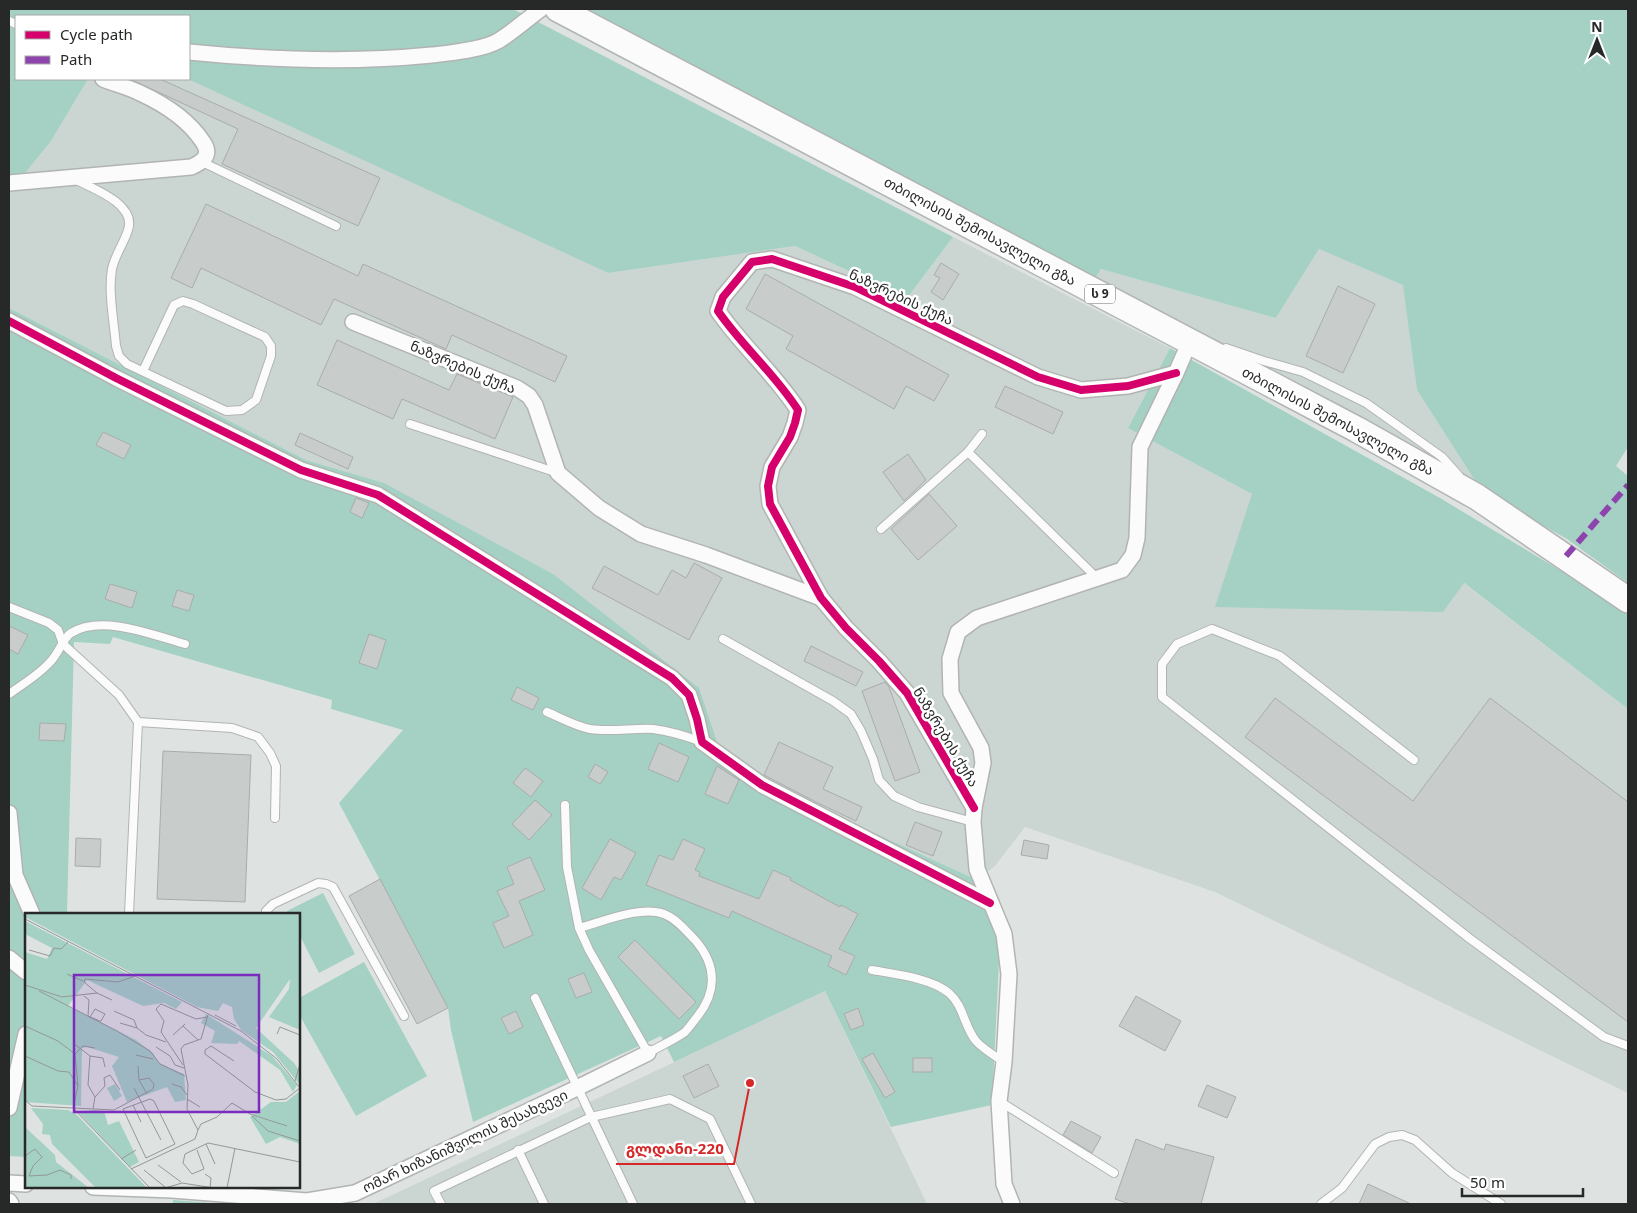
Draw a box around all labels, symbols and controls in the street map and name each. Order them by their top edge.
legend [15,15,190,80]
north arrow [1572,15,1622,65]
text: N [1591,17,1603,36]
text: Cycle path [60,24,133,44]
text: Path [60,49,92,69]
street label: თბილისის შემოსავლელი გზა [881,172,1080,289]
street label: ნაზვრების ქუჩა [846,264,956,329]
road number: ს 9 [1085,284,1115,304]
street label: ნაზვრების ქუჩა [407,336,519,397]
street label: თბილისის შემოსავლელი გზა [1239,362,1438,479]
street label: ნაზვრების ქუჩა [909,683,984,790]
inset map [25,913,300,1188]
street label: ომარ ხიზანიშვილის შესახვევი [359,1085,570,1197]
callout: გლდანი-220 [616,1134,734,1164]
text: გლდანი-220 [626,1138,724,1158]
scale bar [1462,1166,1583,1198]
text: 50 m [1470,1172,1505,1192]

